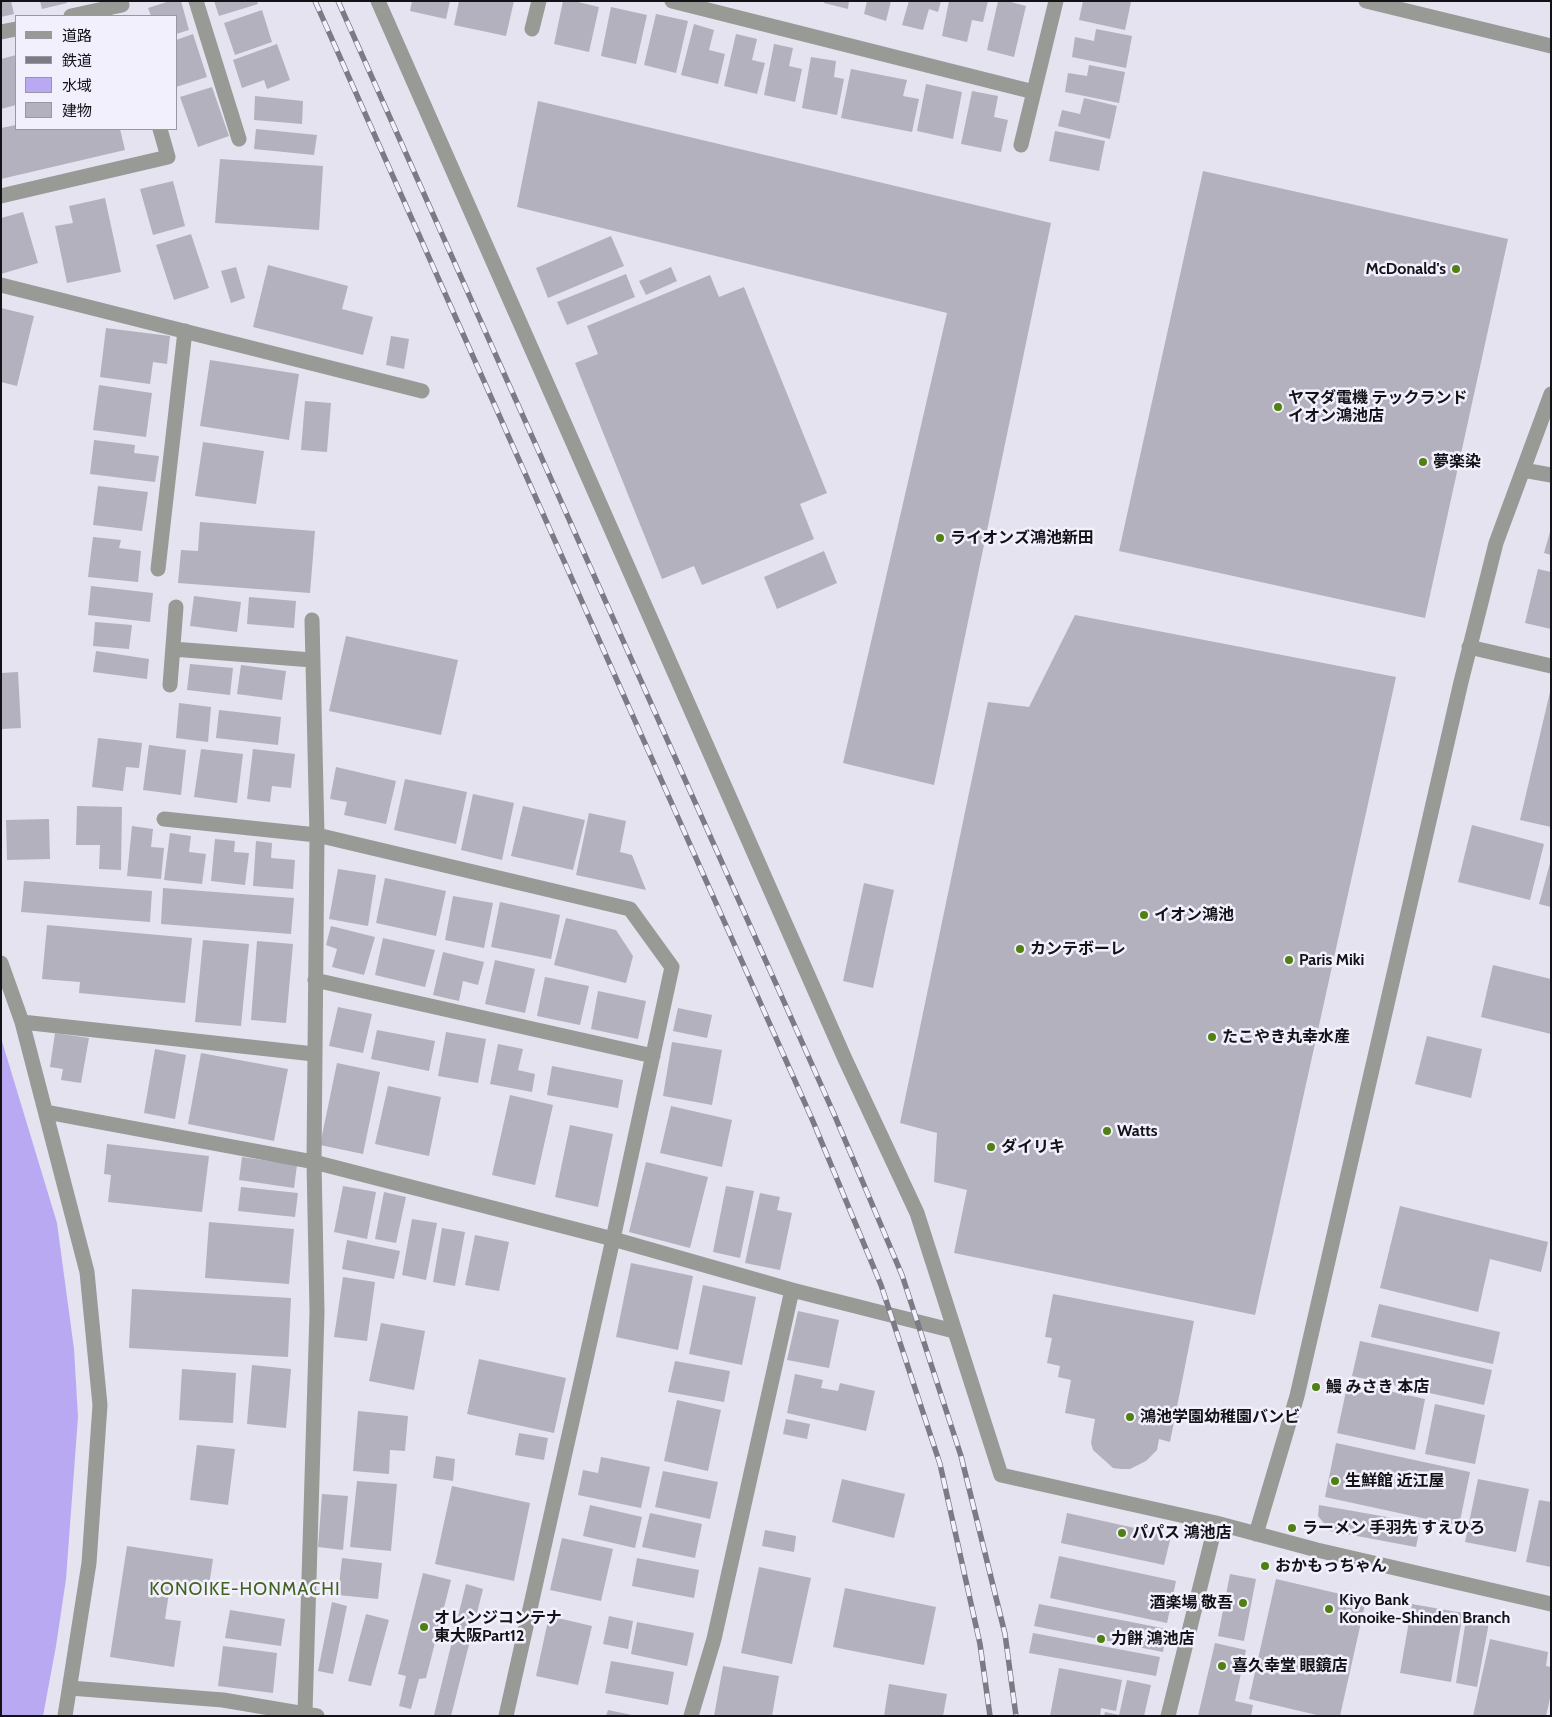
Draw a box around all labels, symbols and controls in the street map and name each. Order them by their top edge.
legend [15,15,178,130]
text: 道路 [62,27,92,45]
text: 鉄道 [62,52,92,70]
text: 水域 [62,77,92,95]
text: 建物 [62,102,92,120]
place label: McDonald's [1366,259,1446,279]
marker: McDonald's [1450,263,1462,275]
place label: ヤマダ電機 テックランド イオン鴻池店 [1288,388,1468,426]
marker: ヤマダ電機 テックランド イオン鴻池店 [1272,401,1284,413]
place label: 夢楽染 [1433,452,1481,472]
marker: 夢楽染 [1417,456,1429,468]
place label: ライオンズ鴻池新田 [950,528,1094,548]
marker: ライオンズ鴻池新田 [934,532,946,544]
place label: イオン鴻池 [1154,905,1234,925]
marker: イオン鴻池 [1138,909,1150,921]
place label: カンテボーレ [1030,939,1126,959]
marker: カンテボーレ [1014,943,1026,955]
place label: Paris Miki [1299,950,1364,970]
marker: Paris Miki [1283,954,1295,966]
place label: たこやき丸幸水産 [1222,1027,1350,1047]
marker: たこやき丸幸水産 [1206,1031,1218,1043]
place label: Watts [1117,1121,1157,1141]
marker: Watts [1101,1125,1113,1137]
place label: ダイリキ [1001,1137,1065,1157]
marker: ダイリキ [985,1141,997,1153]
place label: 鰻 みさき 本店 [1326,1377,1429,1397]
marker: 鰻 みさき 本店 [1310,1381,1322,1393]
place label: 鴻池学園幼稚園バンビ [1140,1407,1300,1427]
marker: 鴻池学園幼稚園バンビ [1124,1411,1136,1423]
place label: 生鮮館 近江屋 [1345,1471,1445,1491]
marker: 生鮮館 近江屋 [1329,1475,1341,1487]
place label: ラーメン 手羽先 すえひろ [1302,1518,1485,1538]
marker: ラーメン 手羽先 すえひろ [1286,1522,1298,1534]
place label: パパス 鴻池店 [1132,1523,1232,1543]
marker: パパス 鴻池店 [1116,1527,1128,1539]
place label: おかもっちゃん [1275,1556,1387,1576]
marker: おかもっちゃん [1259,1560,1271,1572]
district label: KONOIKE-HONMACHI [147,1579,343,1601]
place label: Kiyo Bank Konoike-Shinden Branch [1339,1590,1510,1628]
place label: 酒楽場 敬吾 [1149,1593,1233,1613]
marker: 酒楽場 敬吾 [1237,1597,1249,1609]
marker: Kiyo Bank Konoike-Shinden Branch [1323,1603,1335,1615]
place label: オレンジコンテナ 東大阪Part12 [434,1608,562,1646]
marker: オレンジコンテナ 東大阪Part12 [418,1621,430,1633]
place label: 力餅 鴻池店 [1111,1629,1195,1649]
marker: 力餅 鴻池店 [1095,1633,1107,1645]
place label: 喜久幸堂 眼鏡店 [1232,1656,1348,1676]
marker: 喜久幸堂 眼鏡店 [1216,1660,1228,1672]

